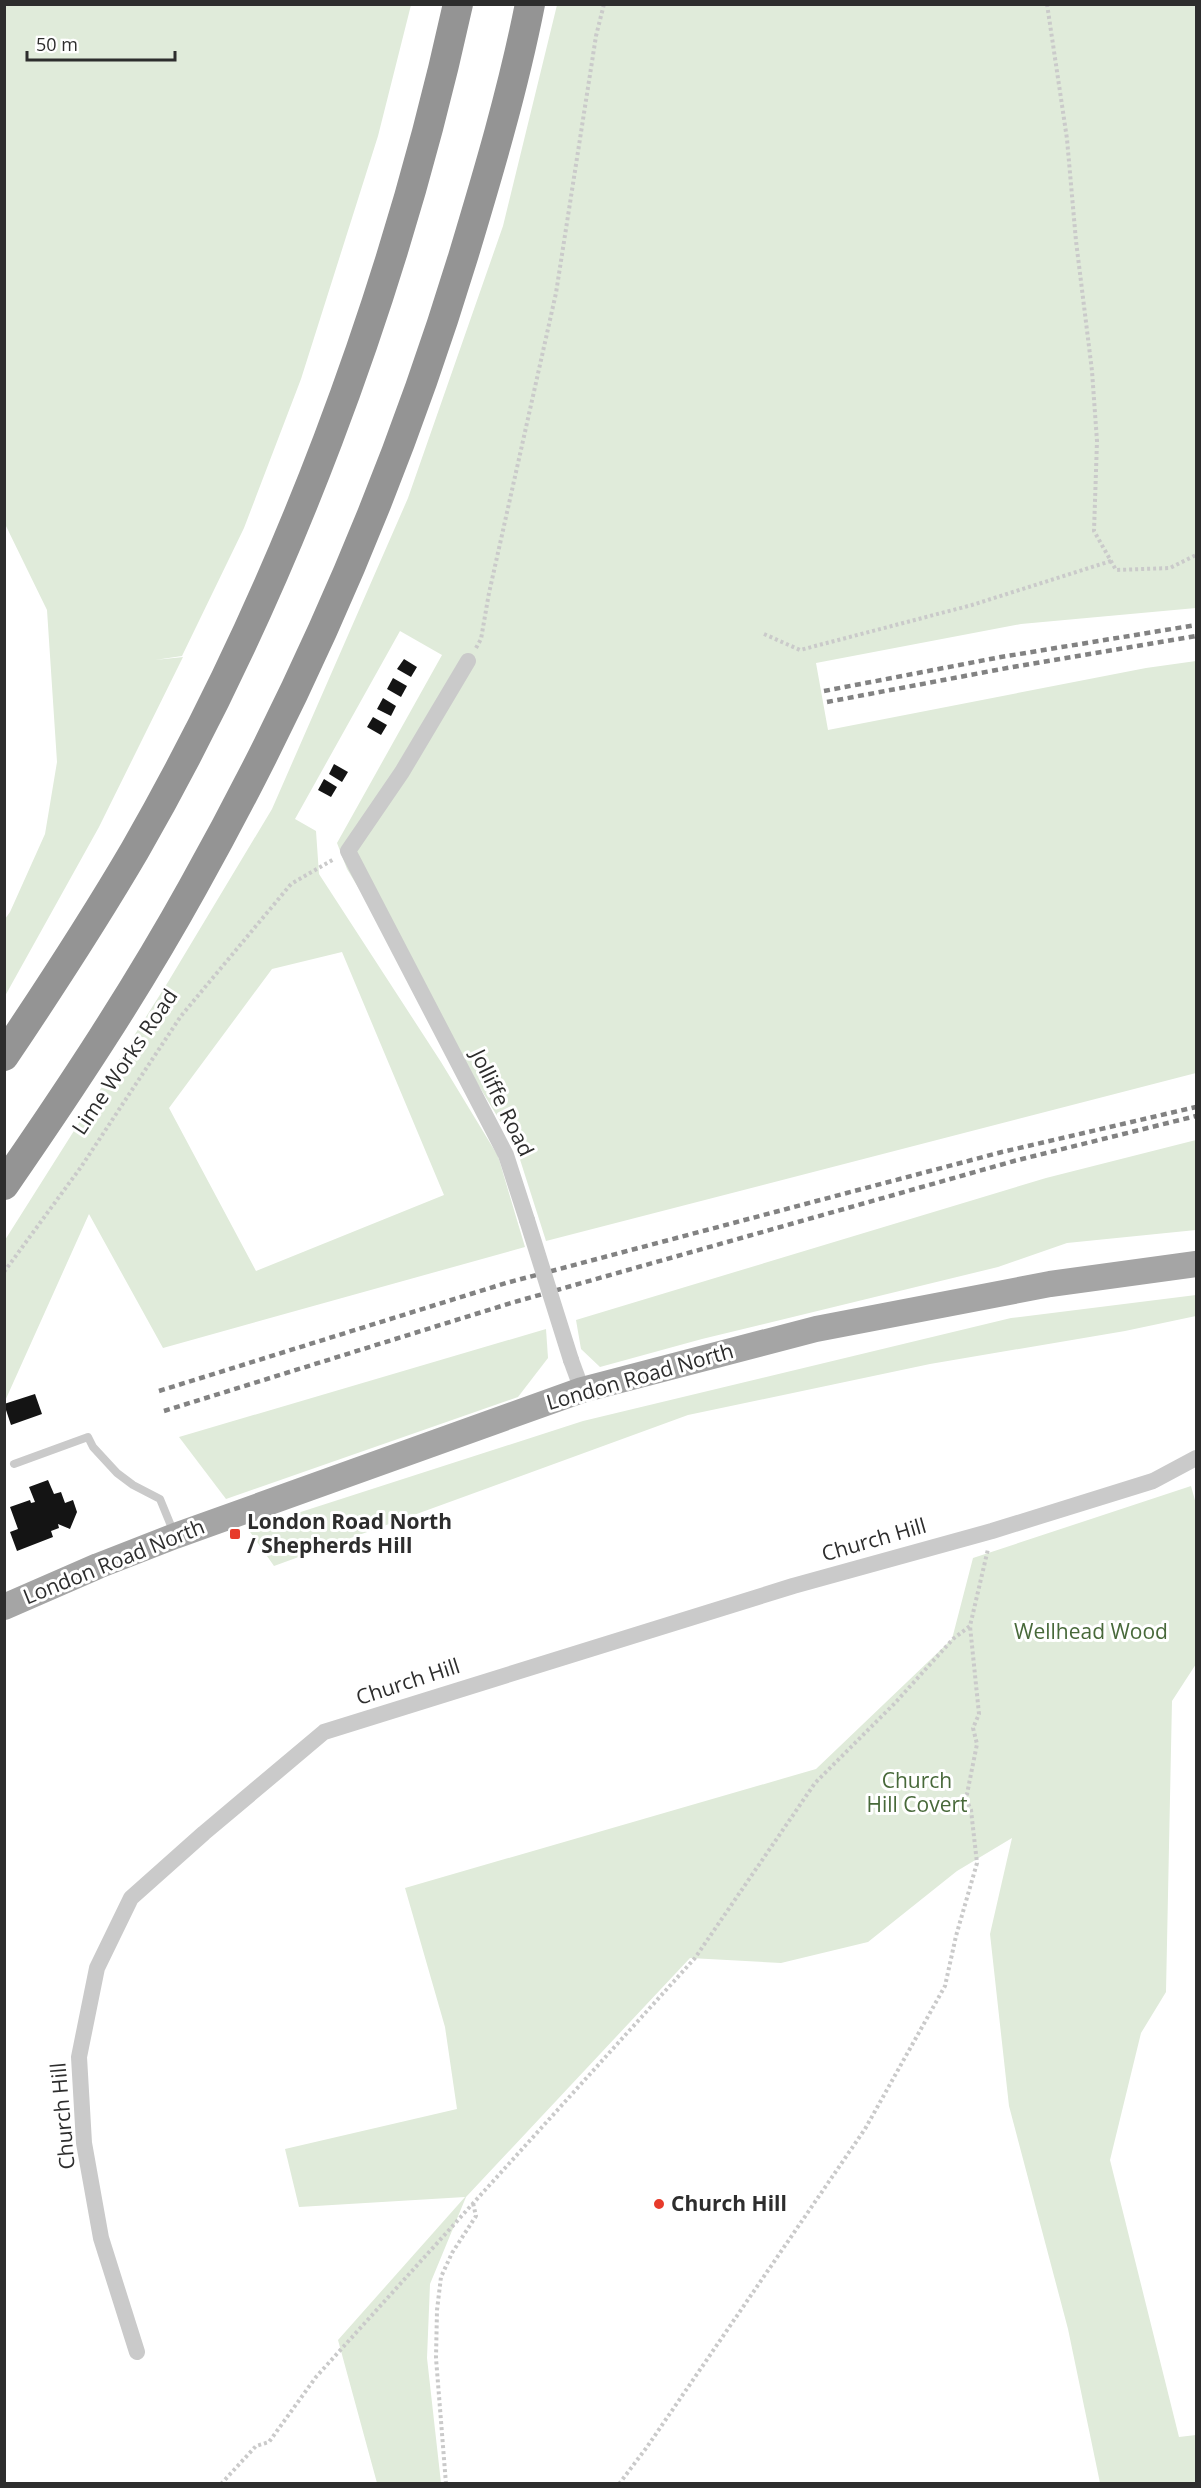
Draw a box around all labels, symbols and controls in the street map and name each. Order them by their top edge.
scale bar [27,24,176,62]
text: 50 m [36,32,78,56]
street label: Lime Works Road [65,983,183,1140]
street label: Jolliffe Road [464,1043,541,1161]
street label: London Road North [543,1336,736,1416]
place label: London Road North / Shepherds Hill [247,1507,452,1559]
street label: Church Hill [818,1511,929,1567]
street label: London Road North [19,1512,208,1610]
marker: London Road North / Shepherds Hill [228,1527,242,1541]
park label: Wellhead Wood [1014,1617,1168,1645]
street label: Church Hill [352,1651,463,1711]
park label: Church Hill Covert [866,1766,968,1818]
street label: Church Hill [43,2061,81,2171]
place label: Church Hill [671,2189,787,2217]
marker: Church Hill [652,2197,666,2211]

